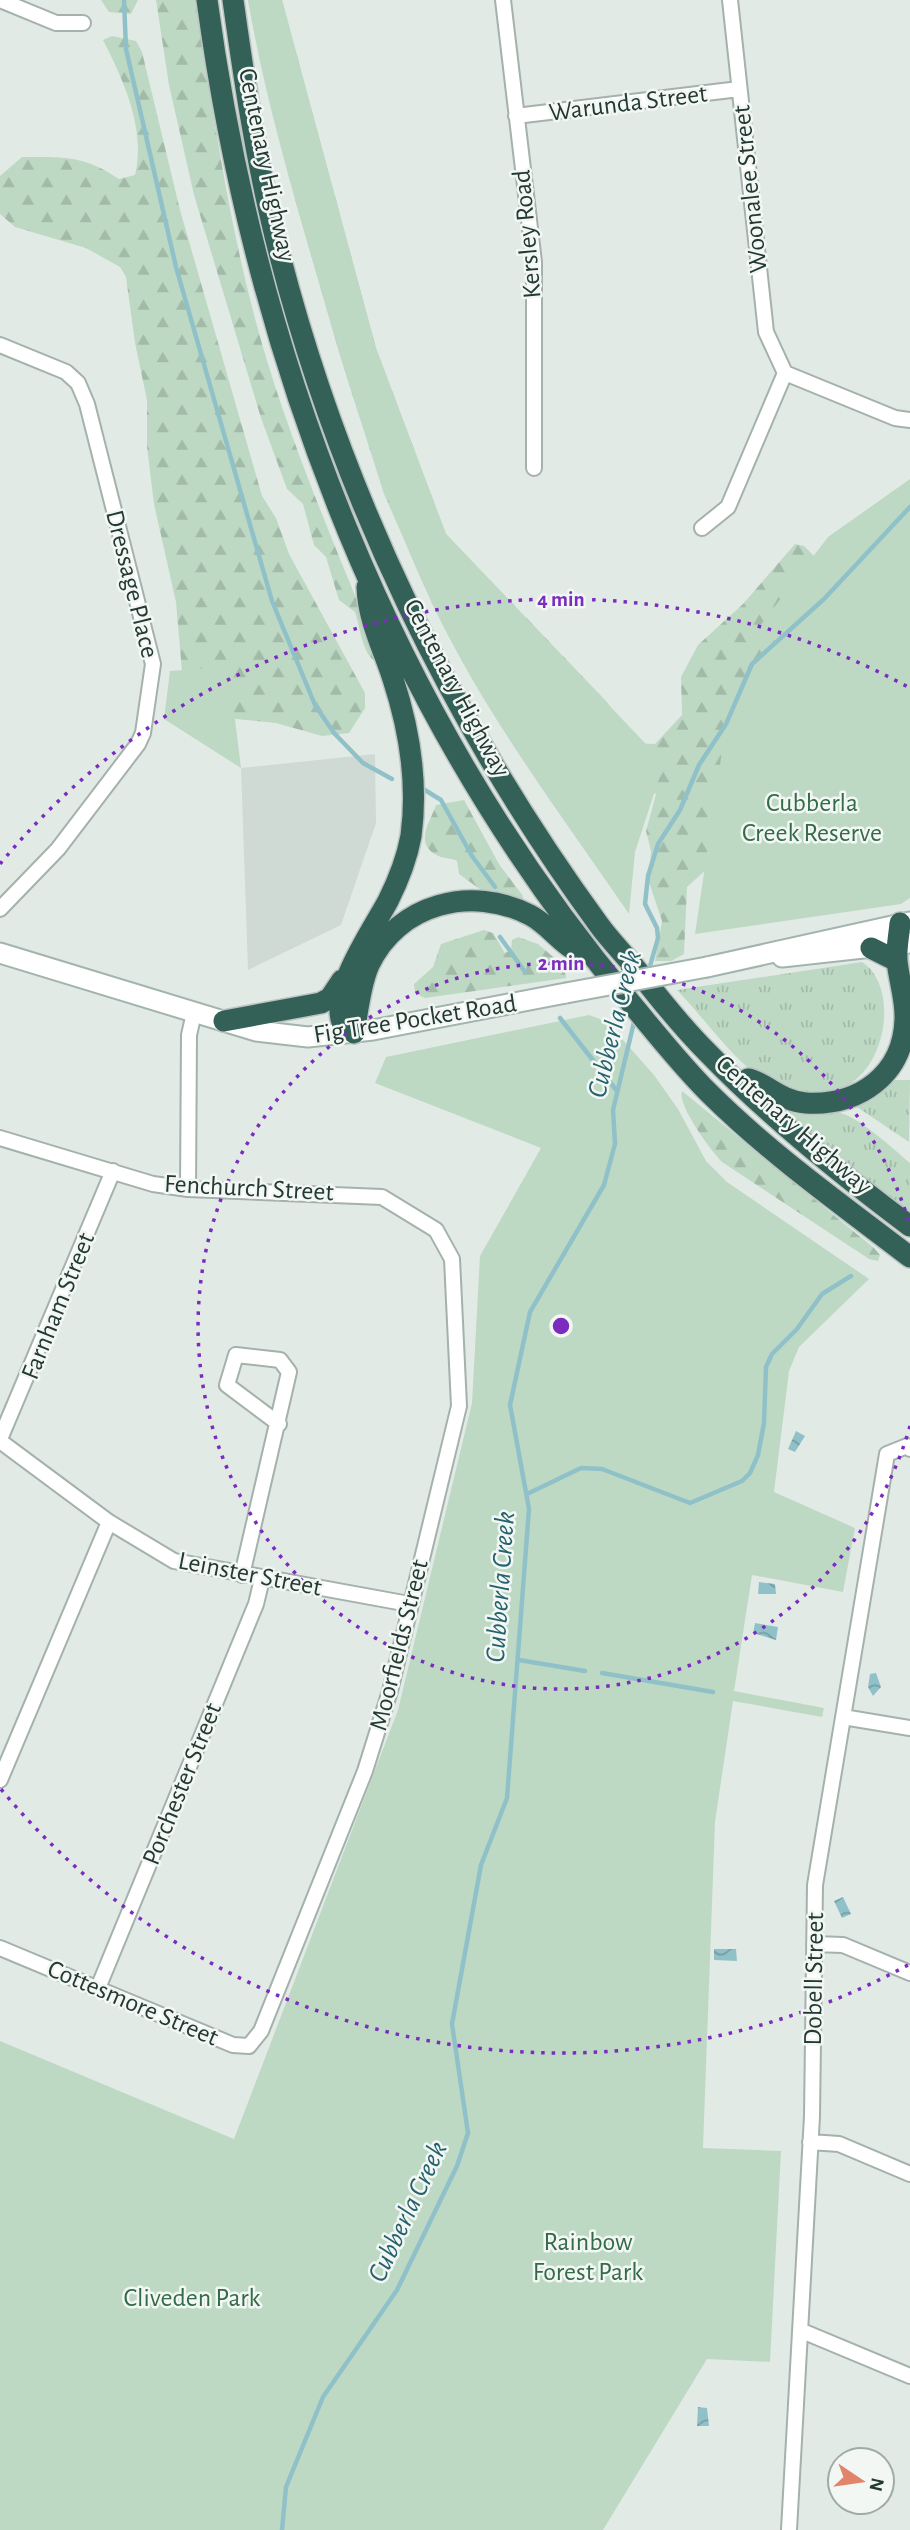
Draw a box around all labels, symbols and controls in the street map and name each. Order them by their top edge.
street label: Centenary Highway [234,66,300,264]
street label: Warunda Street [547,80,709,126]
street label: Woonalee Street [728,104,772,274]
street label: Kersley Road [508,169,546,299]
street label: Dressage Place [101,507,163,661]
text: 4 min [537,589,585,610]
street label: Centenary Highway [399,595,515,781]
park label: Cubberla Creek Reserve [742,790,882,846]
water label: Cubberla Creek [583,947,647,1101]
text: 2 min [538,953,584,974]
street label: Fig Tree Pocket Road [312,990,518,1048]
street label: Centenary Highway [711,1050,877,1200]
street label: Fenchurch Street [164,1171,334,1205]
street label: Farnham Street [17,1229,99,1383]
centre of rings [549,1314,573,1338]
water label: Cubberla Creek [482,1511,520,1663]
street label: Leinster Street [176,1547,324,1601]
street label: Moorfields Street [365,1557,433,1733]
street label: Porchester Street [138,1699,226,1869]
street label: Dobell Street [800,1912,828,2046]
street label: Cottesmore Street [44,1955,222,2051]
water label: Cubberla Creek [363,2138,453,2286]
park label: Rainbow Forest Park [533,2229,643,2285]
park label: Cliveden Park [124,2285,261,2311]
north arrow [826,2446,896,2516]
text: N [865,2476,887,2493]

